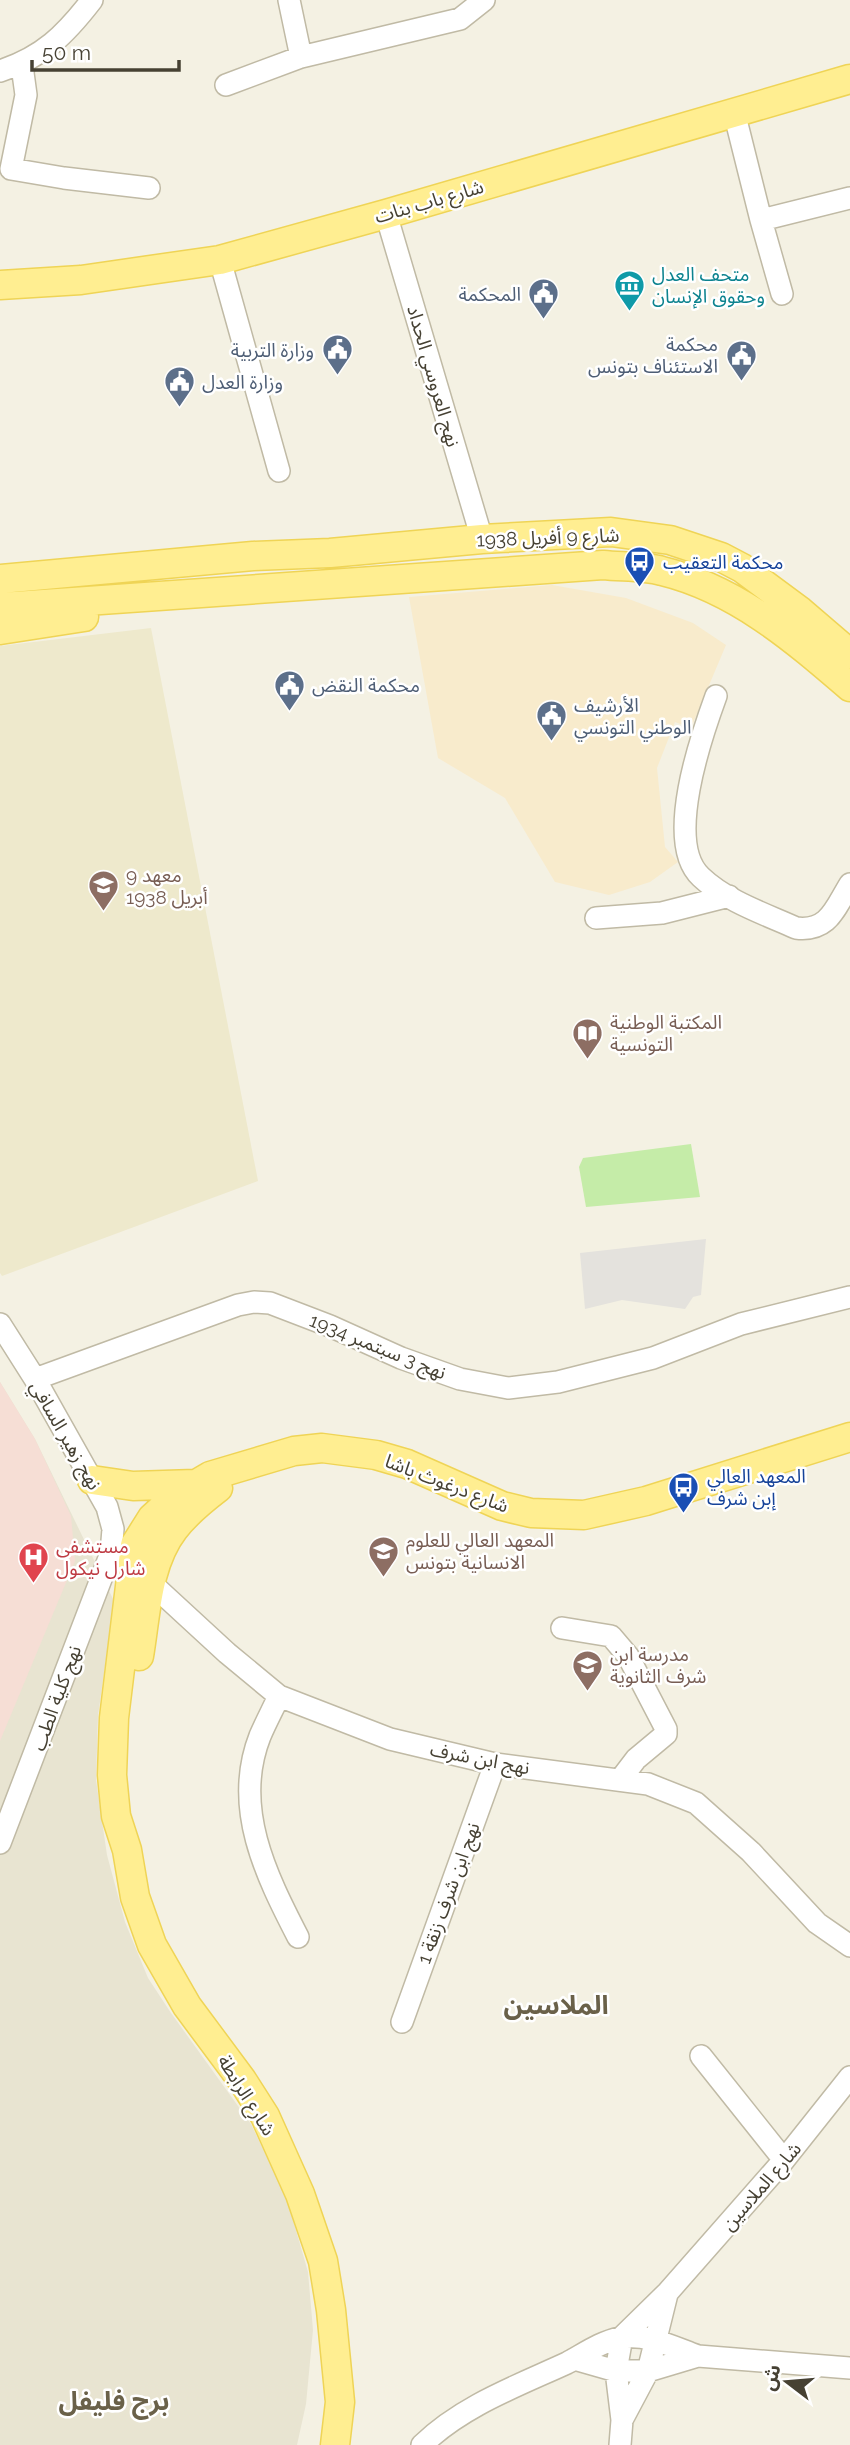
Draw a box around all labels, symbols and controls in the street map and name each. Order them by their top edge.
scale bar [32,28,178,72]
text: 50 m [42,40,91,65]
street label: شارع باب بنات [372,175,487,230]
place label: متحف العدل وحقوق الإنسان [652,263,765,309]
museum icon: متحف العدل وحقوق الإنسان [612,268,646,312]
public building icon: المحكمة [527,277,561,321]
place label: المحكمة [459,283,521,305]
street label: نهج العروسي الحداد [399,303,465,451]
public building icon: وزارة التربية [320,333,354,377]
place label: محكمة الاستئناف بتونس [588,333,718,378]
public building icon: محكمة الاستئناف بتونس [724,338,758,382]
place label: وزارة التربية [231,339,314,362]
public building icon: وزارة العدل [162,365,196,409]
place label: وزارة العدل [202,371,283,394]
street label: شارع 9 أفريل 1938 [476,524,620,553]
bus stop icon: محكمة التعقيب [623,545,657,589]
place label: محكمة التعقيب [663,551,784,573]
public building icon: محكمة النقض [272,668,306,712]
place label: محكمة النقض [312,674,420,697]
place label: الأرشيف الوطني التونسي [574,694,691,742]
public building icon: الأرشيف الوطني التونسي [534,699,568,743]
place label: معهد 9 أبريل 1938 [126,864,208,909]
school or university icon: معهد 9 أبريل 1938 [86,869,120,913]
place label: المكتبة الوطنية التونسية [610,1011,722,1056]
library icon: المكتبة الوطنية التونسية [570,1016,604,1060]
street label: نهج 3 سبتمبر 1934 [305,1309,449,1387]
street label: نهج زهير السافي [22,1377,106,1496]
street label: شارع درغوث باشا [381,1449,512,1519]
place label: المعهد العالي إبن شرف [707,1465,806,1511]
bus stop icon: المعهد العالي إبن شرف [667,1470,701,1514]
place label: المعهد العالي للعلوم الانسانية بتونس [406,1529,554,1574]
school or university icon: المعهد العالي للعلوم الانسانية بتونس [366,1534,400,1578]
place label: مستشفى شارل نيكول [56,1535,145,1580]
hospital icon: مستشفى شارل نيكول [16,1540,50,1584]
street label: نهج كلية الطب [27,1642,89,1755]
place label: مدرسة ابن شرف الثانوية [610,1643,706,1688]
school or university icon: مدرسة ابن شرف الثانوية [570,1648,604,1692]
street label: نهج ابن شرف [428,1738,532,1782]
street label: نهج ابن شرف زنقة 1 [412,1819,488,1968]
district label: الملاسين [503,1990,609,2020]
street label: شارع الرابطة [211,2051,280,2141]
street label: شارع الملاسين [717,2137,808,2237]
north arrow [752,2347,822,2417]
text: ش [756,2362,785,2393]
district label: برج فليفل [58,2386,170,2420]

